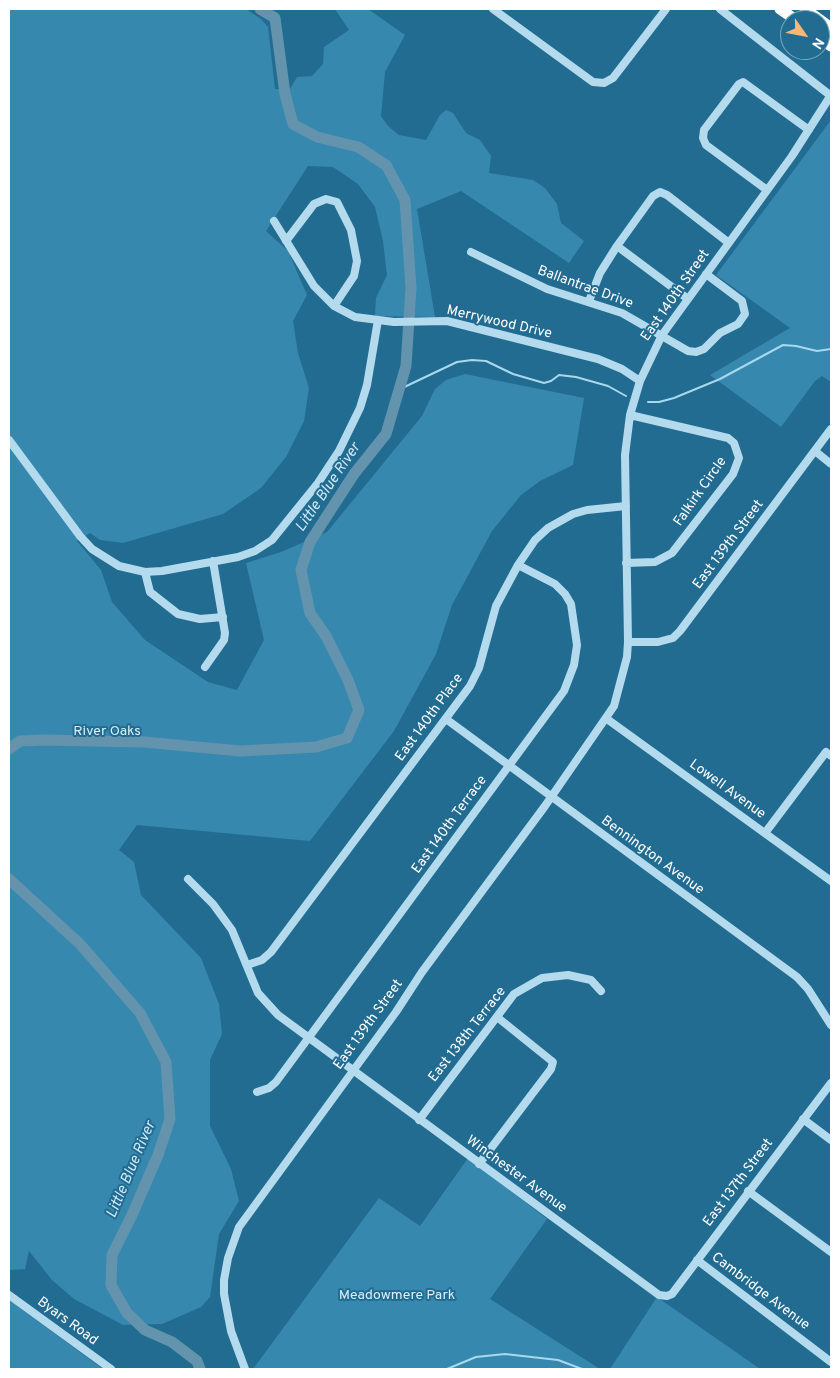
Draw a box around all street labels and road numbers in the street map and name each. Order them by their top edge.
street label: East 140th Street [638,247,714,345]
street label: Ballantrae Drive [535,263,635,313]
street label: Merrywood Drive [445,303,553,343]
street label: Falkirk Circle [671,454,731,530]
street label: East 139th Street [690,497,768,593]
street label: East 140th Place [393,671,467,765]
street label: Lowell Avenue [686,757,768,823]
street label: East 140th Terrace [409,773,491,877]
street label: Bennington Avenue [597,813,707,899]
street label: East 139th Street [331,977,407,1073]
street label: East 138th Terrace [426,984,510,1086]
street label: Winchester Avenue [462,1133,570,1217]
street label: East 137th Street [700,1136,778,1230]
street label: Cambridge Avenue [708,1250,812,1334]
street label: Byars Road [33,1294,101,1350]

